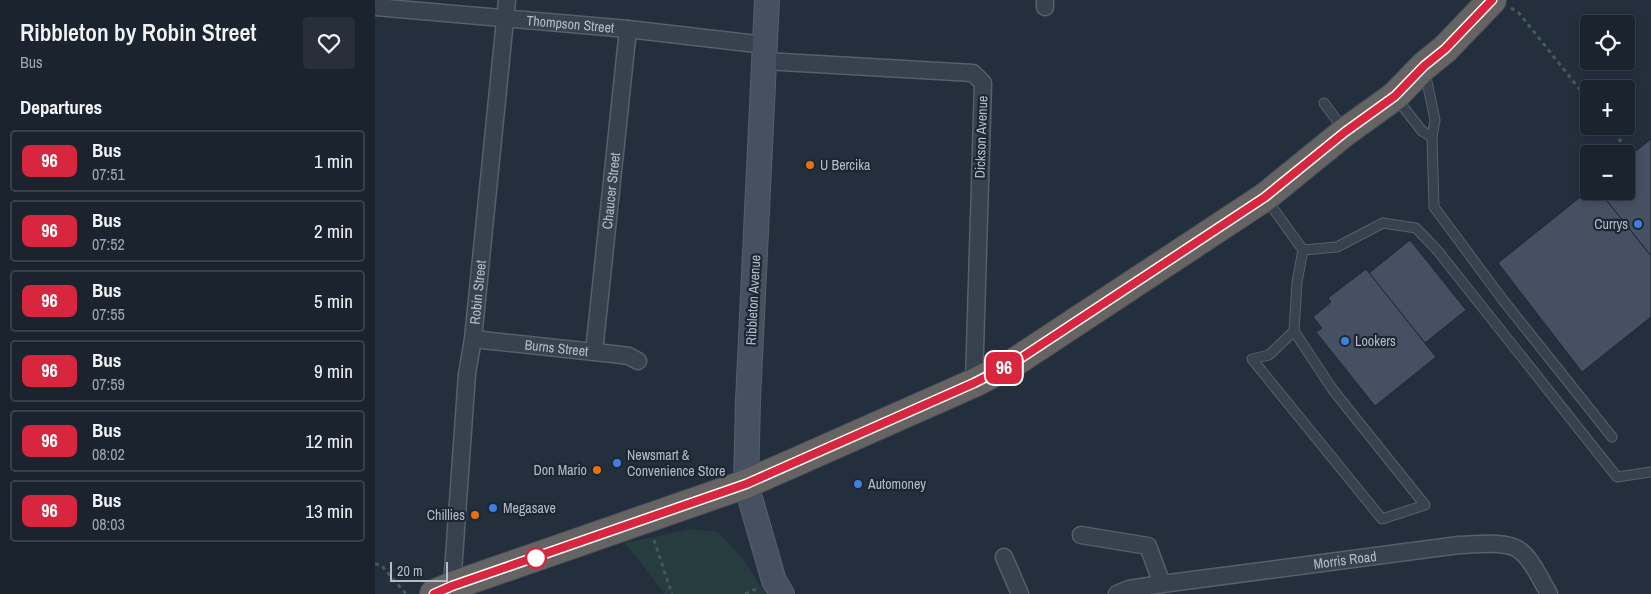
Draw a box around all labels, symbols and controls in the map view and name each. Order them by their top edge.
street label: Thompson Street [526,11,615,37]
map controls [1580,15,1635,200]
button: locate [1580,15,1635,70]
text: Ribbleton by Robin Street [20,16,257,48]
button: heart [303,17,355,69]
text: Bus [20,51,43,73]
button: + [1580,80,1635,135]
text: Departures [20,94,102,120]
street label: Dickson Avenue [971,95,991,179]
text: Bus [92,137,121,163]
button: − [1580,145,1635,200]
text: 96 [41,148,58,173]
text: 1 min [314,148,353,174]
street label: Chaucer Street [598,151,624,230]
place label: U Bercika [820,156,871,174]
marker: U Bercika [804,159,816,171]
text: 07:51 [92,163,125,185]
text: Bus [92,207,121,233]
place label: Currys [1594,215,1628,233]
text: 96 [41,218,58,243]
text: 2 min [314,218,353,244]
marker: Currys [1632,218,1644,230]
text: 07:52 [92,233,125,255]
street label: Ribbleton Avenue [742,254,764,346]
street label: Robin Street [466,259,490,325]
text: Bus [92,277,121,303]
text: 96 [41,288,58,313]
text: 5 min [314,288,353,314]
text: 07:55 [92,303,125,325]
place label: Lookers [1355,332,1396,350]
marker: Lookers [1339,335,1351,347]
street label: Burns Street [524,336,589,360]
text: Bus [92,347,121,373]
line badge: 96 [981,352,1027,384]
text: 96 [996,355,1012,380]
text: 96 [41,358,58,383]
text: 9 min [314,358,353,384]
text: 07:59 [92,373,125,395]
text: Bus [92,417,121,443]
text: 96 [41,428,58,453]
text: 12 min [305,428,353,454]
text: 08:02 [92,443,125,465]
place label: Newsmart & Convenience Store [627,446,725,480]
marker: Newsmart & Convenience Store [611,457,623,469]
place label: Don Mario [533,461,587,479]
marker: Don Mario [591,464,603,476]
place label: Automoney [867,475,926,493]
marker: Automoney [852,478,864,490]
text: Bus [92,487,121,513]
text: 96 [41,498,58,523]
text: 13 min [305,498,353,524]
place label: Megasave [503,499,556,517]
marker: Megasave [487,502,499,514]
place label: Chillies [427,506,465,524]
marker: Chillies [469,509,481,521]
text: 08:03 [92,513,125,535]
unlabelled marker [525,547,547,569]
street label: Morris Road [1313,547,1378,573]
scale bar [390,559,447,582]
text: 20 m [397,562,423,580]

